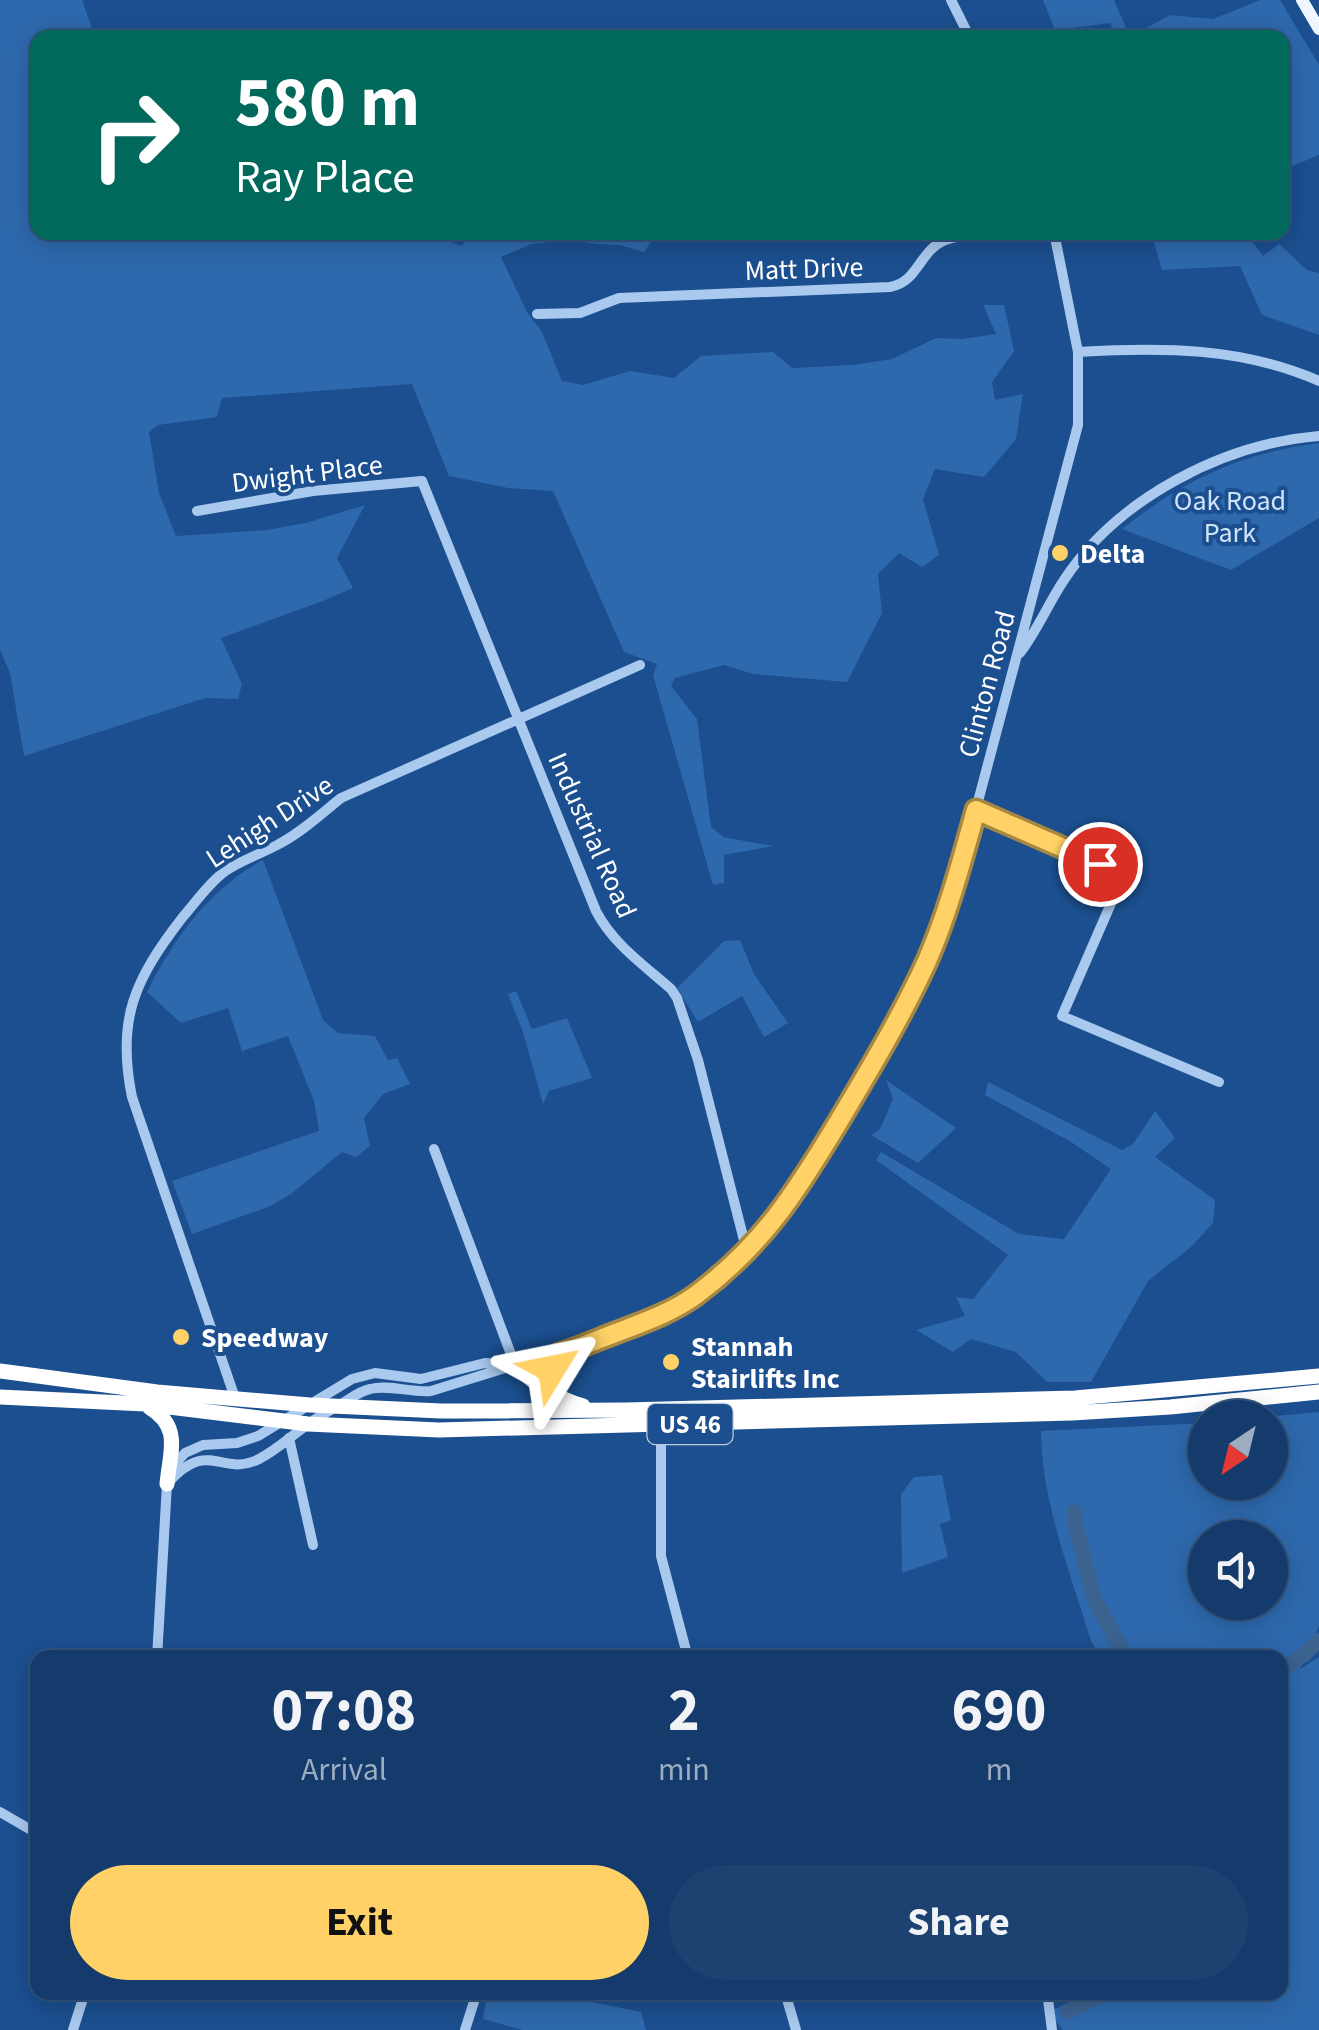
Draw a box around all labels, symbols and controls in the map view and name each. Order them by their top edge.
text: 580 m [235,53,420,153]
icon: right [70,70,200,200]
text: Ray Place [235,146,415,210]
street label: Matt Drive [744,247,864,291]
street label: Dwight Place [229,445,385,503]
park label: Oak Road Park [1174,481,1286,553]
place label: Delta [1080,534,1145,574]
marker: Delta [1049,542,1071,564]
street label: Clinton Road [948,606,1026,762]
street label: Industrial Road [538,746,646,925]
street label: Lehigh Drive [198,766,341,878]
pin [1058,822,1143,907]
icon: arrive [1073,837,1128,892]
position arrow [500,1317,604,1421]
place label: Speedway [201,1318,329,1358]
marker: Speedway [170,1326,192,1348]
place label: Stannah Stairlifts Inc [691,1327,840,1399]
marker: Stannah Stairlifts Inc [660,1351,682,1373]
north arrow [1188,1400,1288,1500]
map controls [1188,1400,1288,1620]
road number: US 46 [648,1404,732,1444]
button: sound [1188,1520,1288,1620]
text: 07:08 [272,1669,416,1754]
text: 2 [668,1669,700,1754]
text: 690 [951,1669,1046,1754]
text: Arrival [301,1747,387,1793]
text: min [658,1747,710,1793]
text: m [986,1747,1012,1793]
button: Exit [70,1865,649,1980]
button: Share [669,1865,1248,1980]

